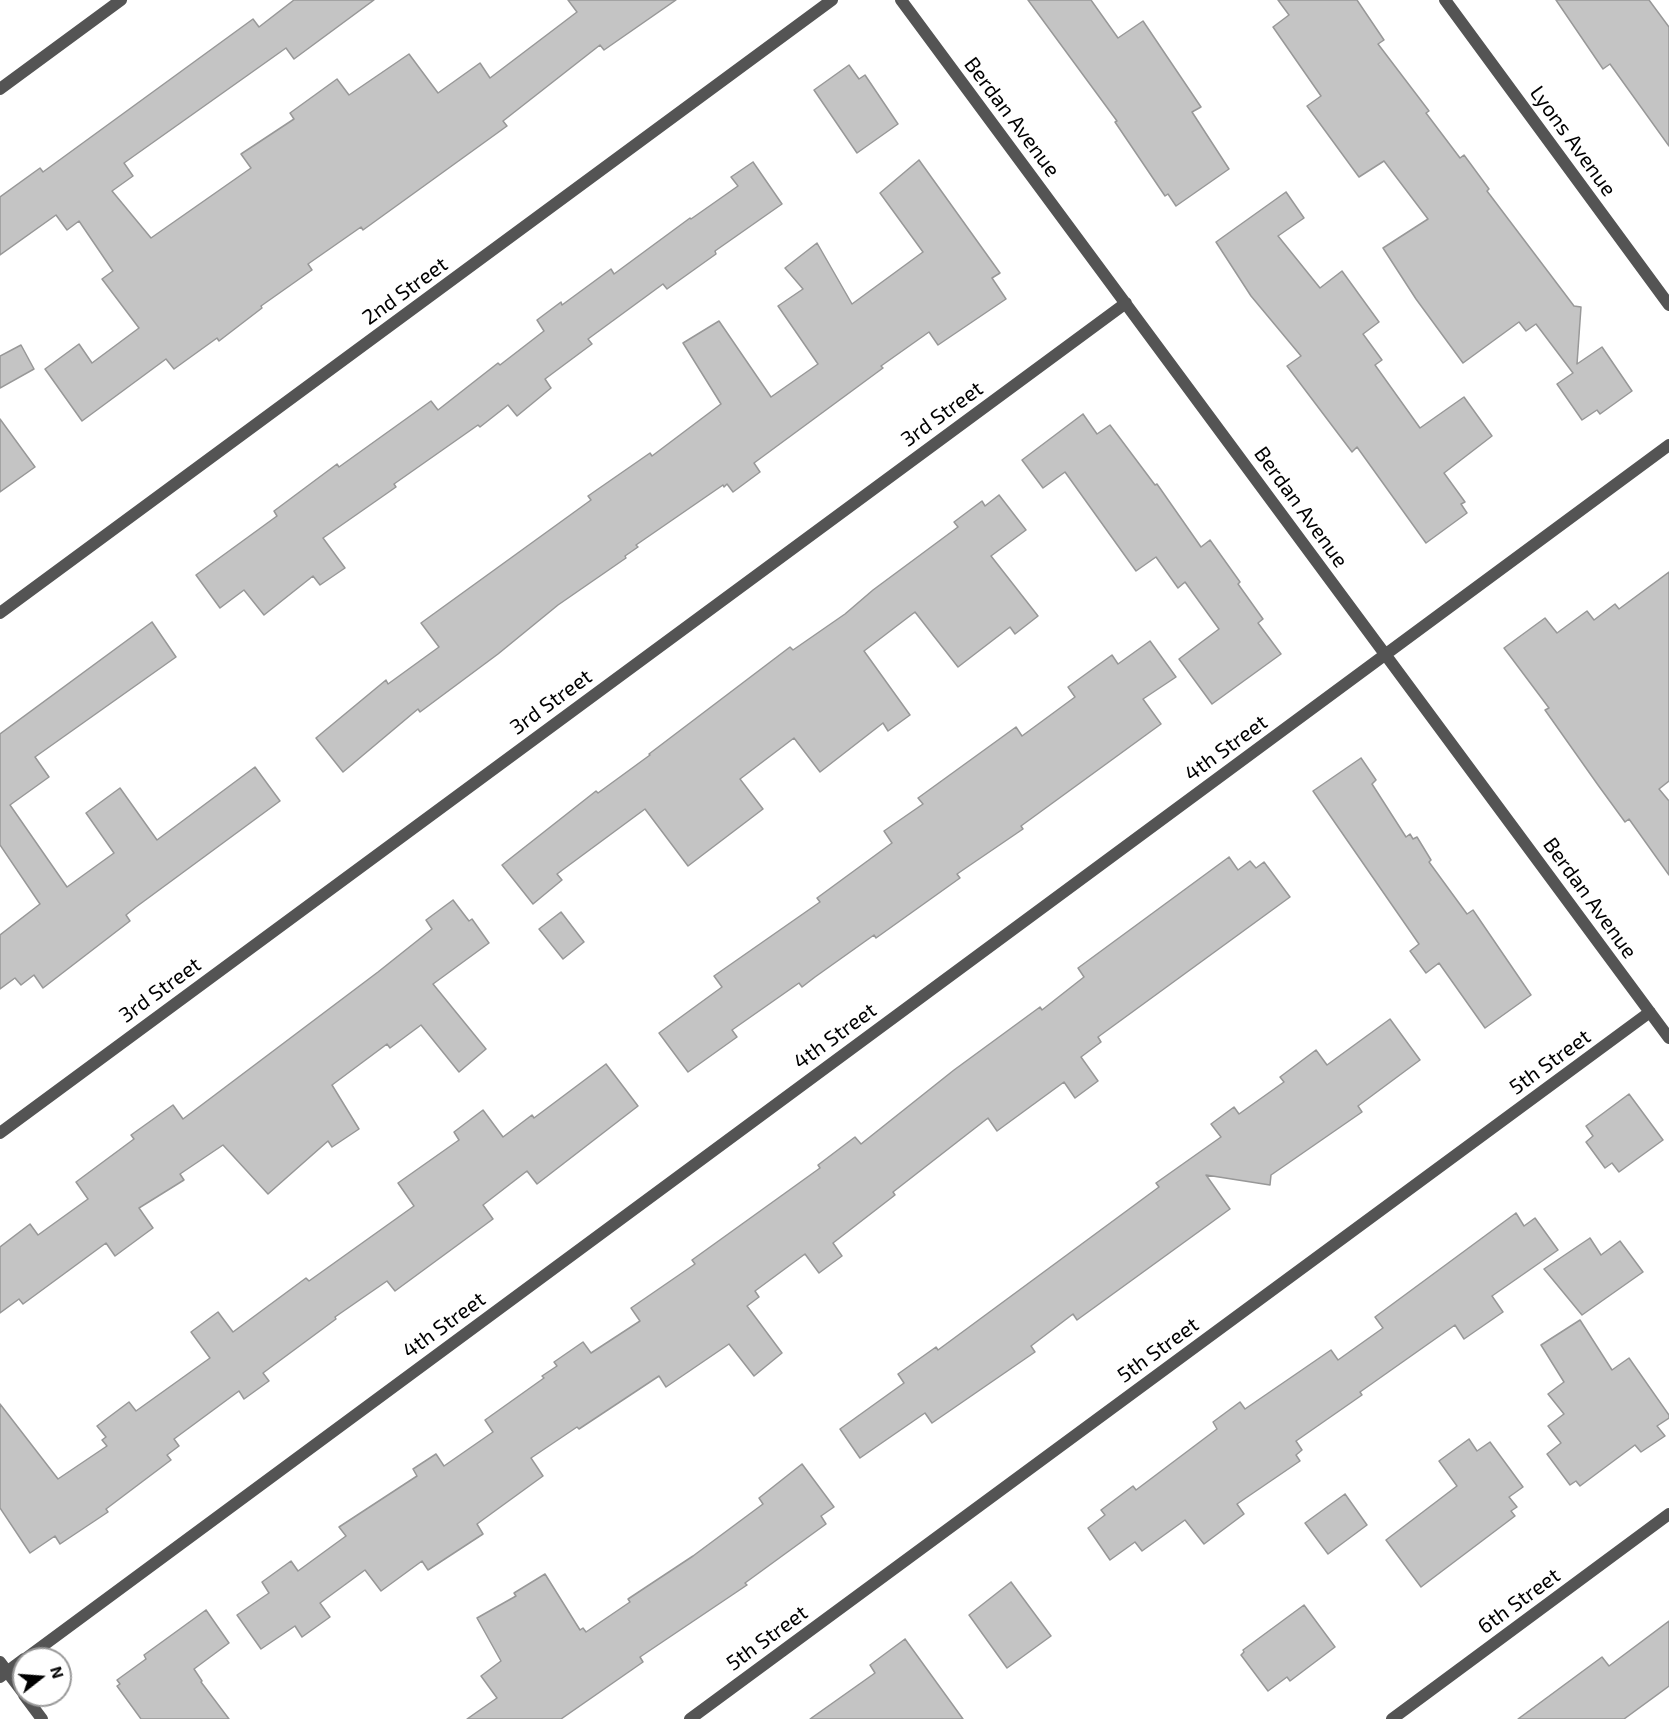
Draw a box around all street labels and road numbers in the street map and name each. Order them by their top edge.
street label: Berdan Avenue [959,52,1065,182]
street label: Lyons Avenue [1525,81,1621,201]
street label: 2nd Street [358,252,452,330]
street label: 3rd Street [896,376,988,452]
street label: Berdan Avenue [1249,442,1353,572]
street label: 3rd Street [505,664,597,740]
street label: 4th Street [1180,710,1272,786]
street label: Berdan Avenue [1538,833,1642,963]
street label: 3rd Street [114,952,206,1028]
street label: 4th Street [789,998,881,1074]
street label: 5th Street [1504,1024,1596,1100]
street label: 4th Street [398,1287,490,1363]
street label: 5th Street [1112,1312,1204,1388]
street label: 6th Street [1473,1563,1565,1639]
street label: 5th Street [721,1600,813,1676]

